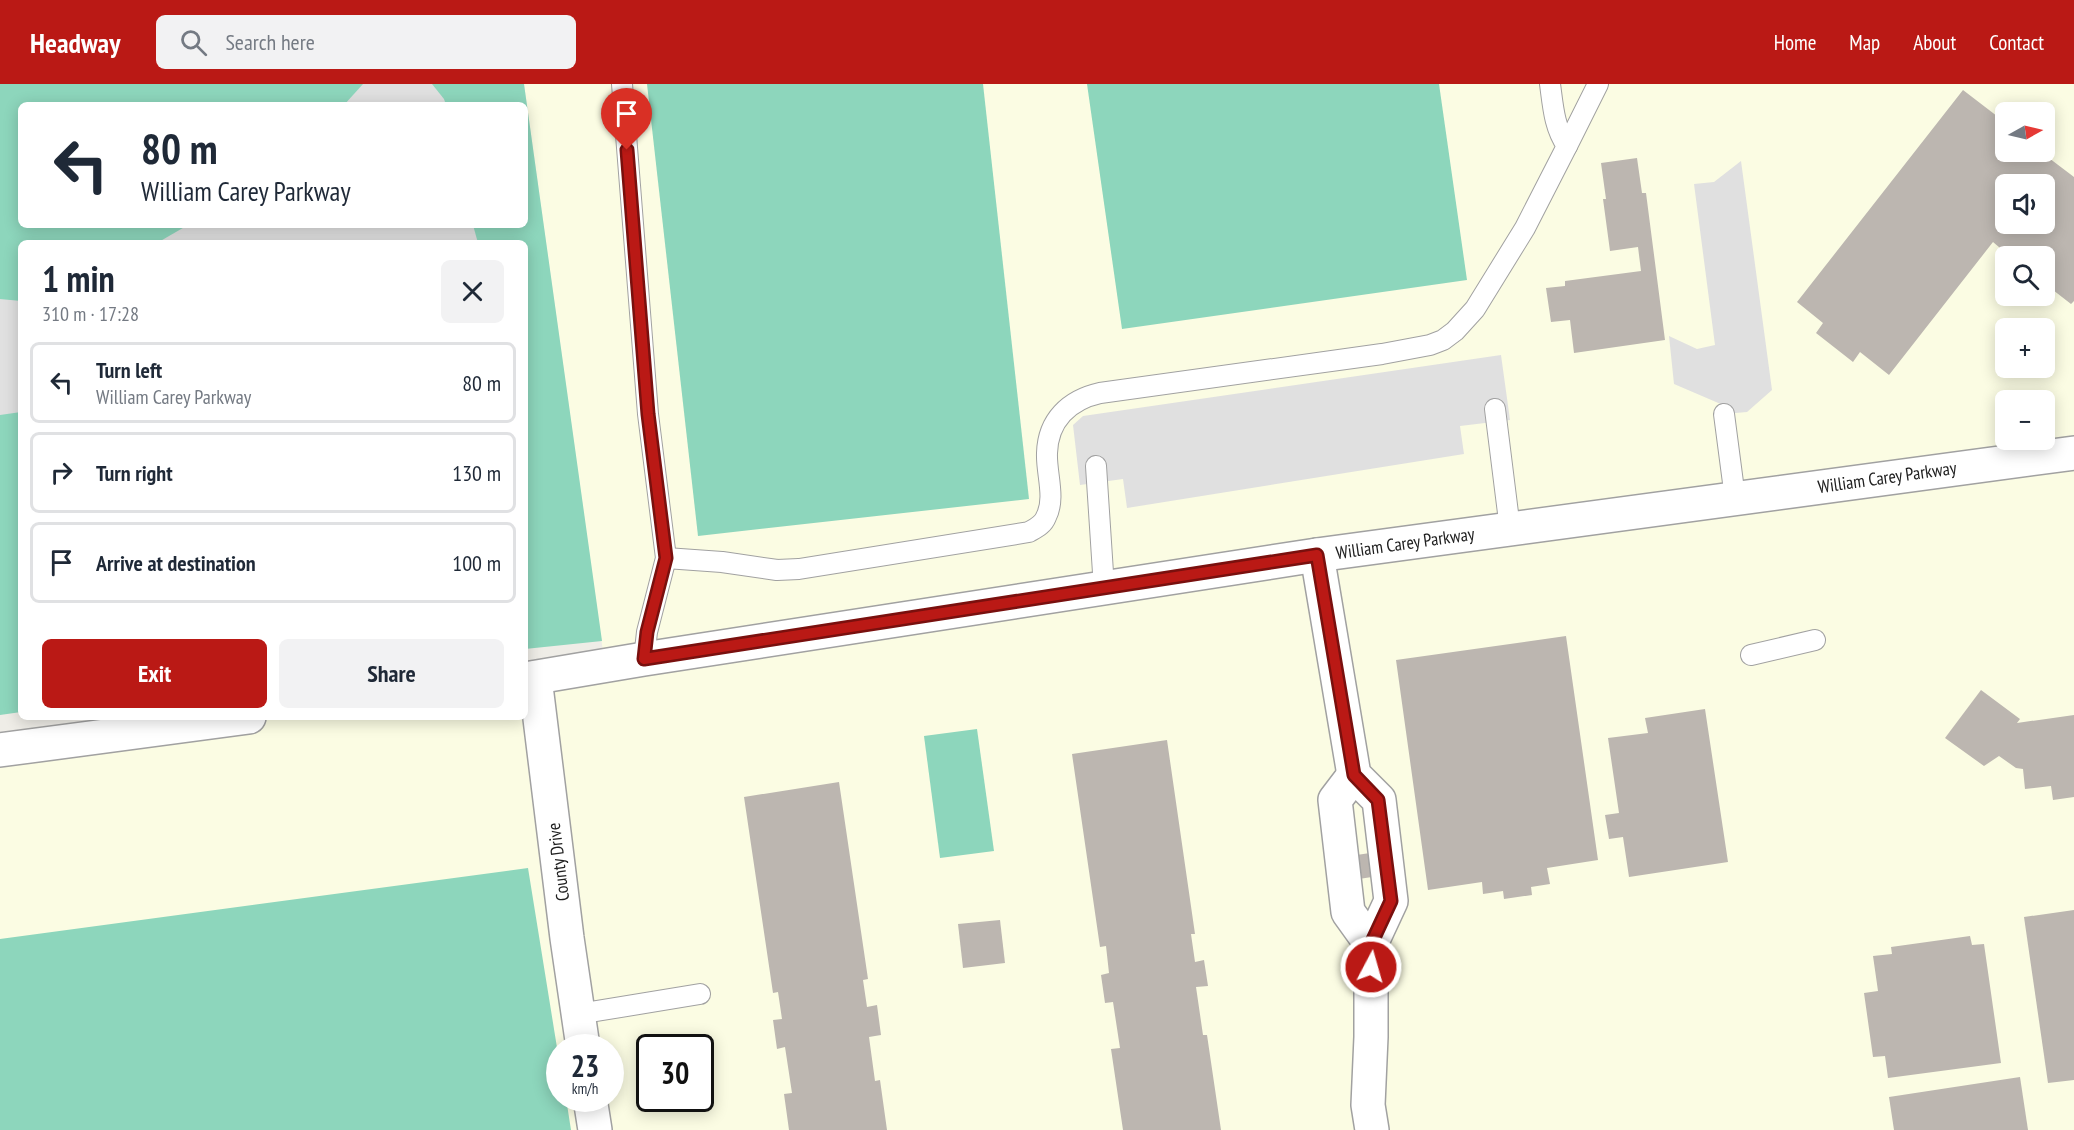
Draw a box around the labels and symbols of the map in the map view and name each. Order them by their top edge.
pin [601,88,652,150]
north arrow [1995,102,2055,162]
street label: William Carey Parkway [1816,456,1958,498]
street label: William Carey Parkway [1334,522,1476,564]
street label: County Drive [542,821,574,903]
position arrow [1339,935,1403,999]
speed limit sign: 30 [636,1034,714,1112]

